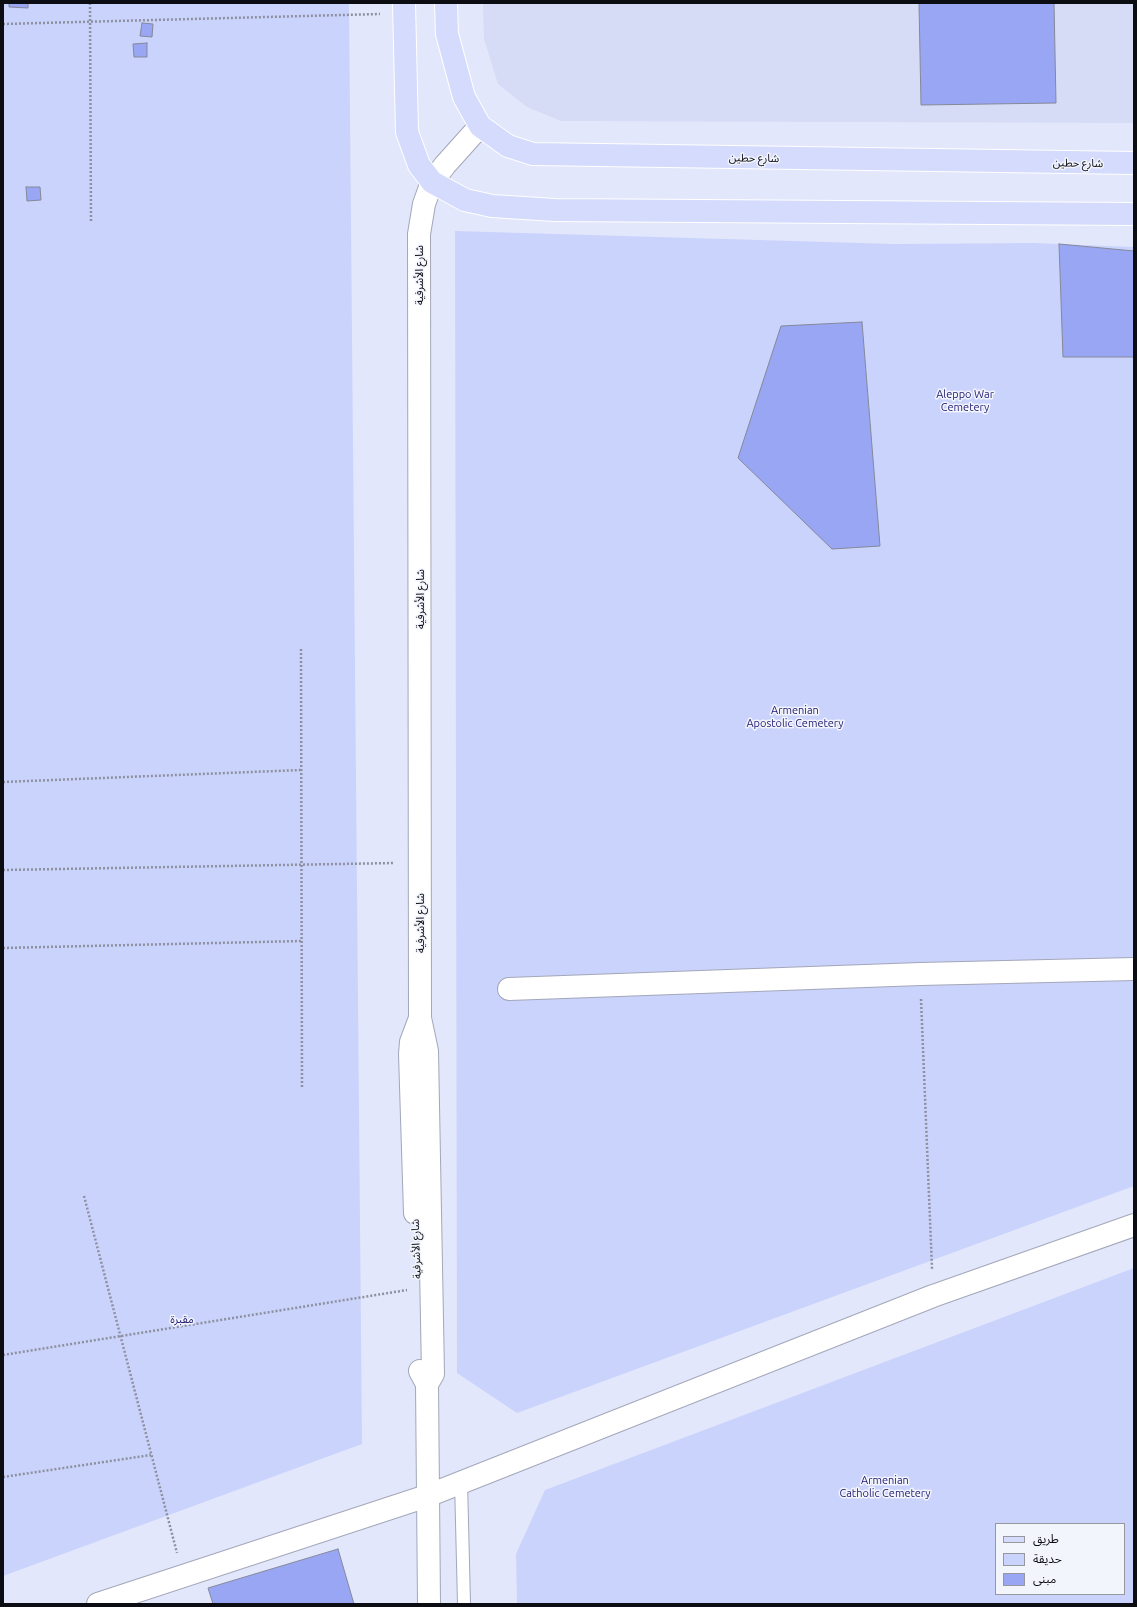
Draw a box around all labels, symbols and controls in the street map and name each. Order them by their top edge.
street label: شارع حطين [729,151,779,165]
street label: شارع حطين [1053,156,1103,170]
street label: شارع الأشرفية [412,245,426,305]
park label: Aleppo War Cemetery [936,387,994,413]
street label: شارع الأشرفية [413,569,427,629]
park label: Armenian Apostolic Cemetery [746,703,844,729]
street label: شارع الأشرفية [413,893,427,953]
street label: شارع الأشرفية [408,1219,424,1279]
park label: مقبرة [170,1312,194,1326]
park label: Armenian Catholic Cemetery [839,1473,931,1499]
legend [995,1523,1125,1595]
text: طريق [1033,1532,1059,1545]
text: حديقة [1033,1552,1062,1565]
text: مبنى [1033,1572,1056,1585]

